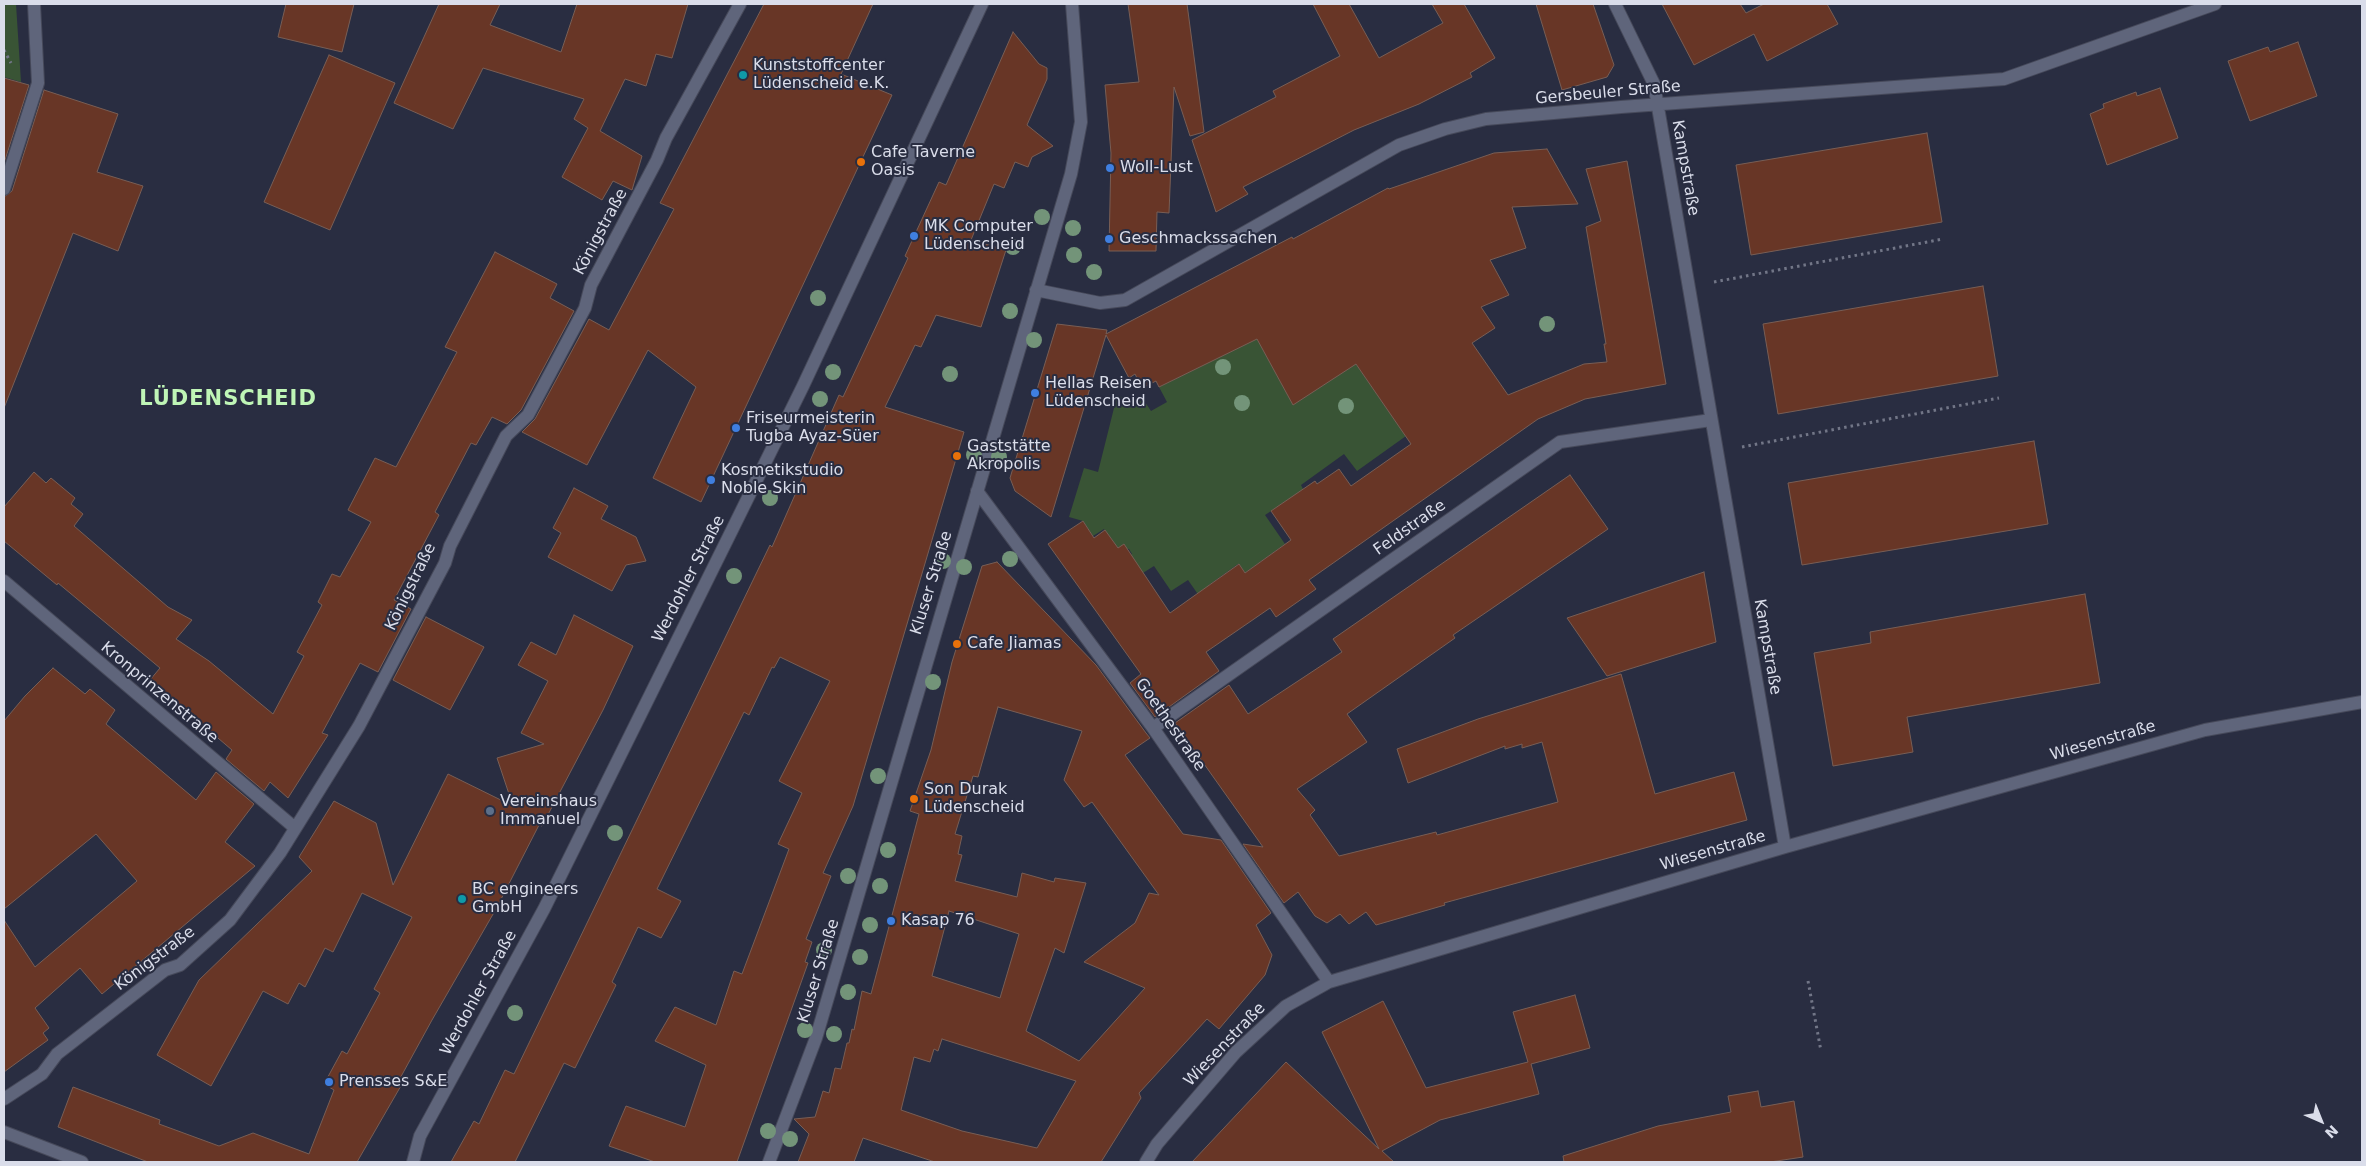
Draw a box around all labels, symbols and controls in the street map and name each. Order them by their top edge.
place label: Kunststoffcenter Lüdenscheid e.K. [753,56,889,94]
marker: Kunststoffcenter Lüdenscheid e.K. [737,69,749,81]
street label: Gersbeuler Straße [1534,77,1682,109]
street label: Kampstraße [1667,119,1703,217]
place label: Cafe Taverne Oasis [871,143,975,181]
marker: Cafe Taverne Oasis [855,156,867,168]
place label: Woll-Lust [1120,158,1193,178]
marker: Woll-Lust [1104,162,1116,174]
street label: Königstraße [570,185,632,279]
place label: MK Computer Lüdenscheid [924,217,1033,255]
place label: Geschmackssachen [1119,229,1277,249]
marker: MK Computer Lüdenscheid [908,230,920,242]
marker: Geschmackssachen [1103,233,1115,245]
place label: Hellas Reisen Lüdenscheid [1045,374,1152,412]
district label: LÜDENSCHEID [138,387,318,413]
marker: Hellas Reisen Lüdenscheid [1029,387,1041,399]
place label: Friseurmeisterin Tugba Ayaz-Süer [746,409,879,447]
marker: Friseurmeisterin Tugba Ayaz-Süer [730,422,742,434]
place label: Gaststätte Akropolis [967,437,1051,475]
marker: Gaststätte Akropolis [951,450,963,462]
place label: Kosmetikstudio Noble Skin [721,461,843,499]
marker: Kosmetikstudio Noble Skin [705,474,717,486]
street label: Feldstraße [1370,496,1450,560]
street label: Werdohler Straße [649,512,729,646]
street label: Kluser Straße [907,529,957,637]
street label: Königstraße [382,540,440,634]
street label: Kampstraße [1749,598,1785,696]
place label: Cafe Jiamas [967,634,1061,654]
street label: Kronprinzenstraße [96,638,222,748]
marker: Cafe Jiamas [951,638,963,650]
street label: Goethestraße [1131,675,1209,775]
street label: Wiesenstraße [2048,717,2158,765]
place label: Son Durak Lüdenscheid [924,780,1025,818]
place label: Vereinshaus Immanuel [500,792,597,830]
marker: Son Durak Lüdenscheid [908,793,920,805]
marker: Vereinshaus Immanuel [484,805,496,817]
street label: Wiesenstraße [1658,827,1768,875]
place label: BC engineers GmbH [472,880,578,918]
marker: BC engineers GmbH [456,893,468,905]
place label: Kasap 76 [901,911,975,931]
marker: Kasap 76 [885,915,897,927]
street label: Kluser Straße [794,917,844,1025]
street label: Königstraße [111,923,199,995]
street label: Werdohler Straße [437,927,521,1059]
street label: Wiesenstraße [1180,999,1270,1091]
place label: Prensses S&E [339,1072,447,1092]
marker: Prensses S&E [323,1076,335,1088]
north arrow [2296,1096,2346,1146]
text: N [2322,1122,2341,1142]

